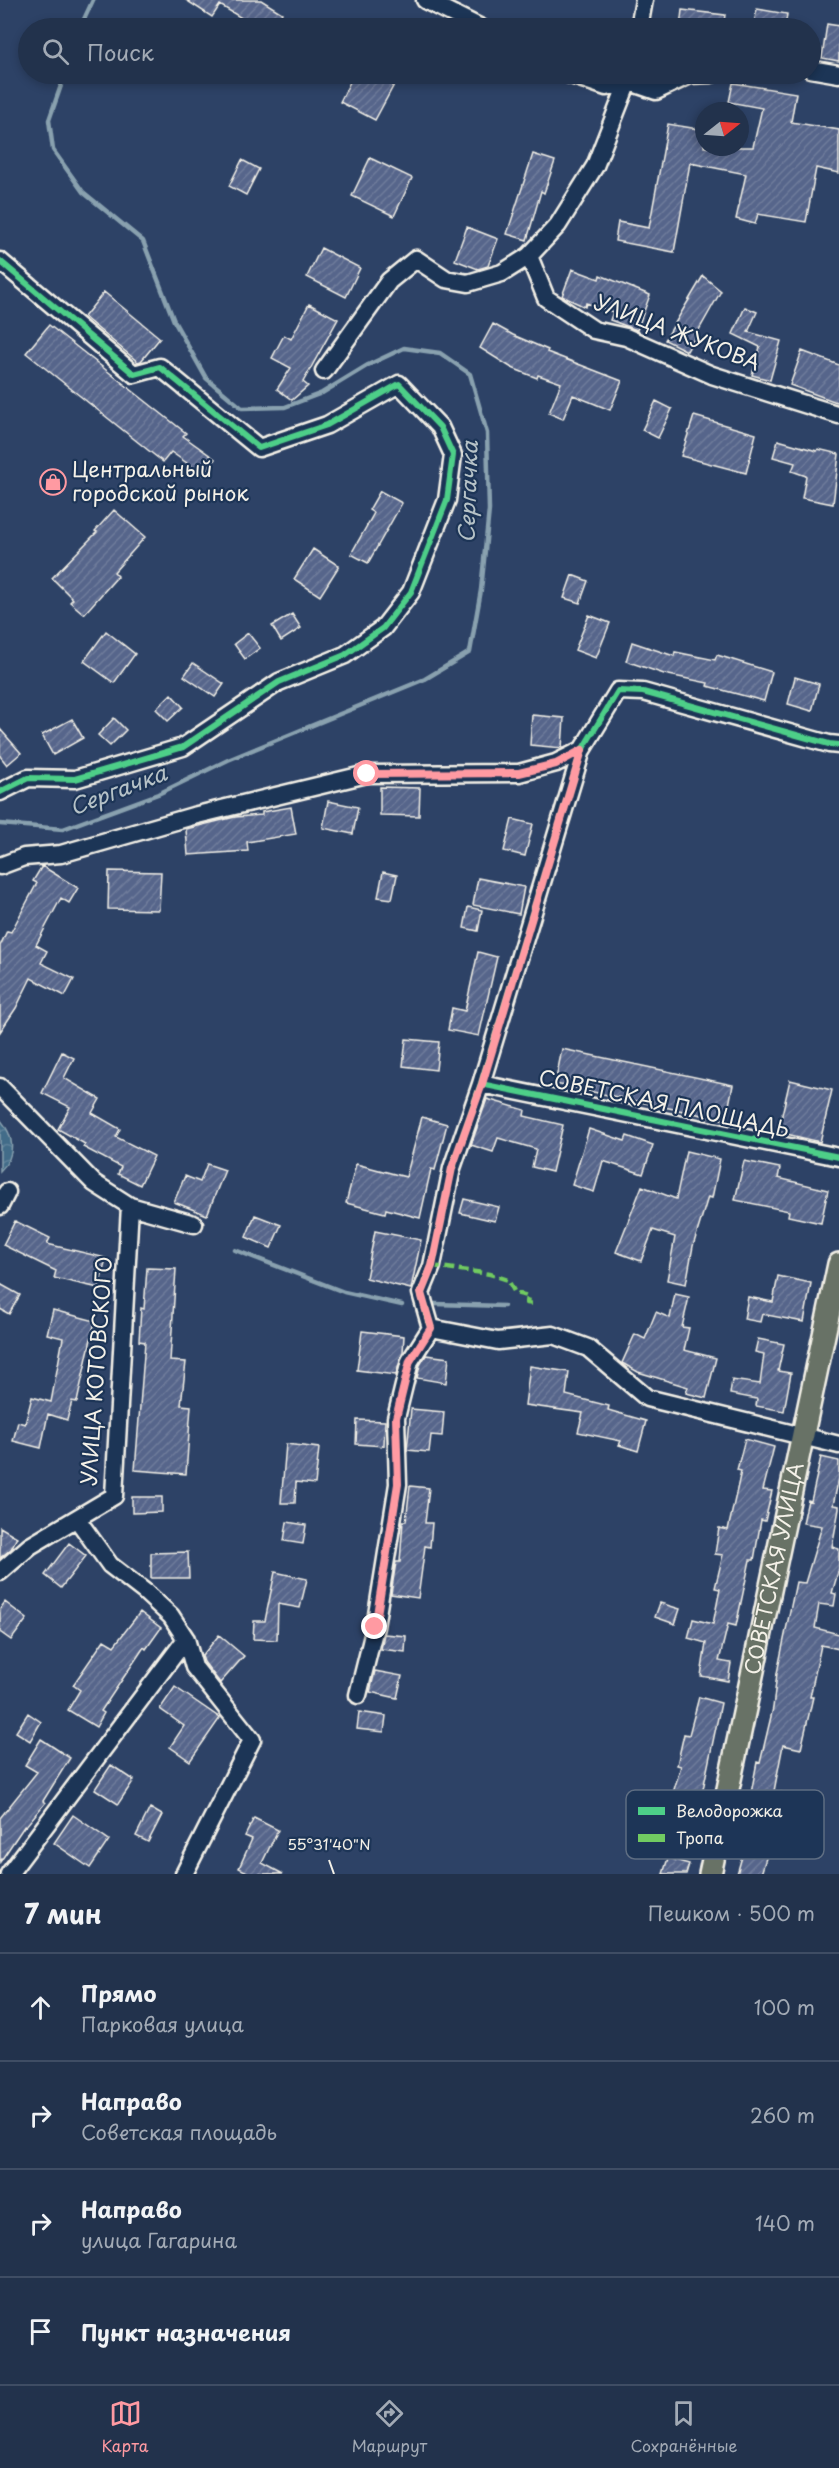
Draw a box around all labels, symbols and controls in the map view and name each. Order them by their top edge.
search box [18,18,821,84]
icon: search [39,35,72,68]
text: Поиск [87,35,154,68]
north arrow [695,102,749,156]
street label: УЛИЦА ЖУКОВА [590,285,765,378]
water label: Сергачка [448,439,485,544]
place label: Центральный городской рынок [72,452,249,508]
shop icon: Центральный городской рынок [38,467,68,497]
water label: Сергачка [64,754,172,822]
route start [353,760,379,786]
street label: СОВЕТСКАЯ ПЛОЩАДЬ [536,1060,793,1144]
street label: УЛИЦА КОТОВСКОГО [71,1255,119,1486]
street label: СОВЕТСКАЯ УЛИЦА [735,1459,811,1678]
route end [361,1613,387,1639]
legend [626,1790,824,1859]
text: Велодорожка [676,1798,783,1822]
text: Тропа [676,1825,724,1849]
text: 55°31'40"N [287,1832,371,1855]
text: 7 мин [24,1894,102,1933]
text: Пешком · 500 m [648,1898,815,1928]
text: Прямо [81,1976,156,2009]
icon: ahead [24,1991,57,2024]
text: 100 m [754,1992,815,2022]
text: Парковая улица [81,2009,244,2039]
text: Направо [81,2084,182,2117]
icon: right [24,2099,57,2132]
text: 260 m [750,2100,815,2130]
text: Советская площадь [81,2117,277,2147]
text: Направо [81,2192,182,2225]
icon: right [24,2207,57,2240]
text: 140 m [755,2208,815,2238]
text: улица Гагарина [81,2225,237,2255]
icon: arrive [24,2315,57,2348]
text: Пункт назначения [81,2315,291,2348]
tab: Карта [102,2397,149,2457]
tab: Маршрут [352,2397,427,2457]
tab: Сохранённые [630,2397,737,2457]

